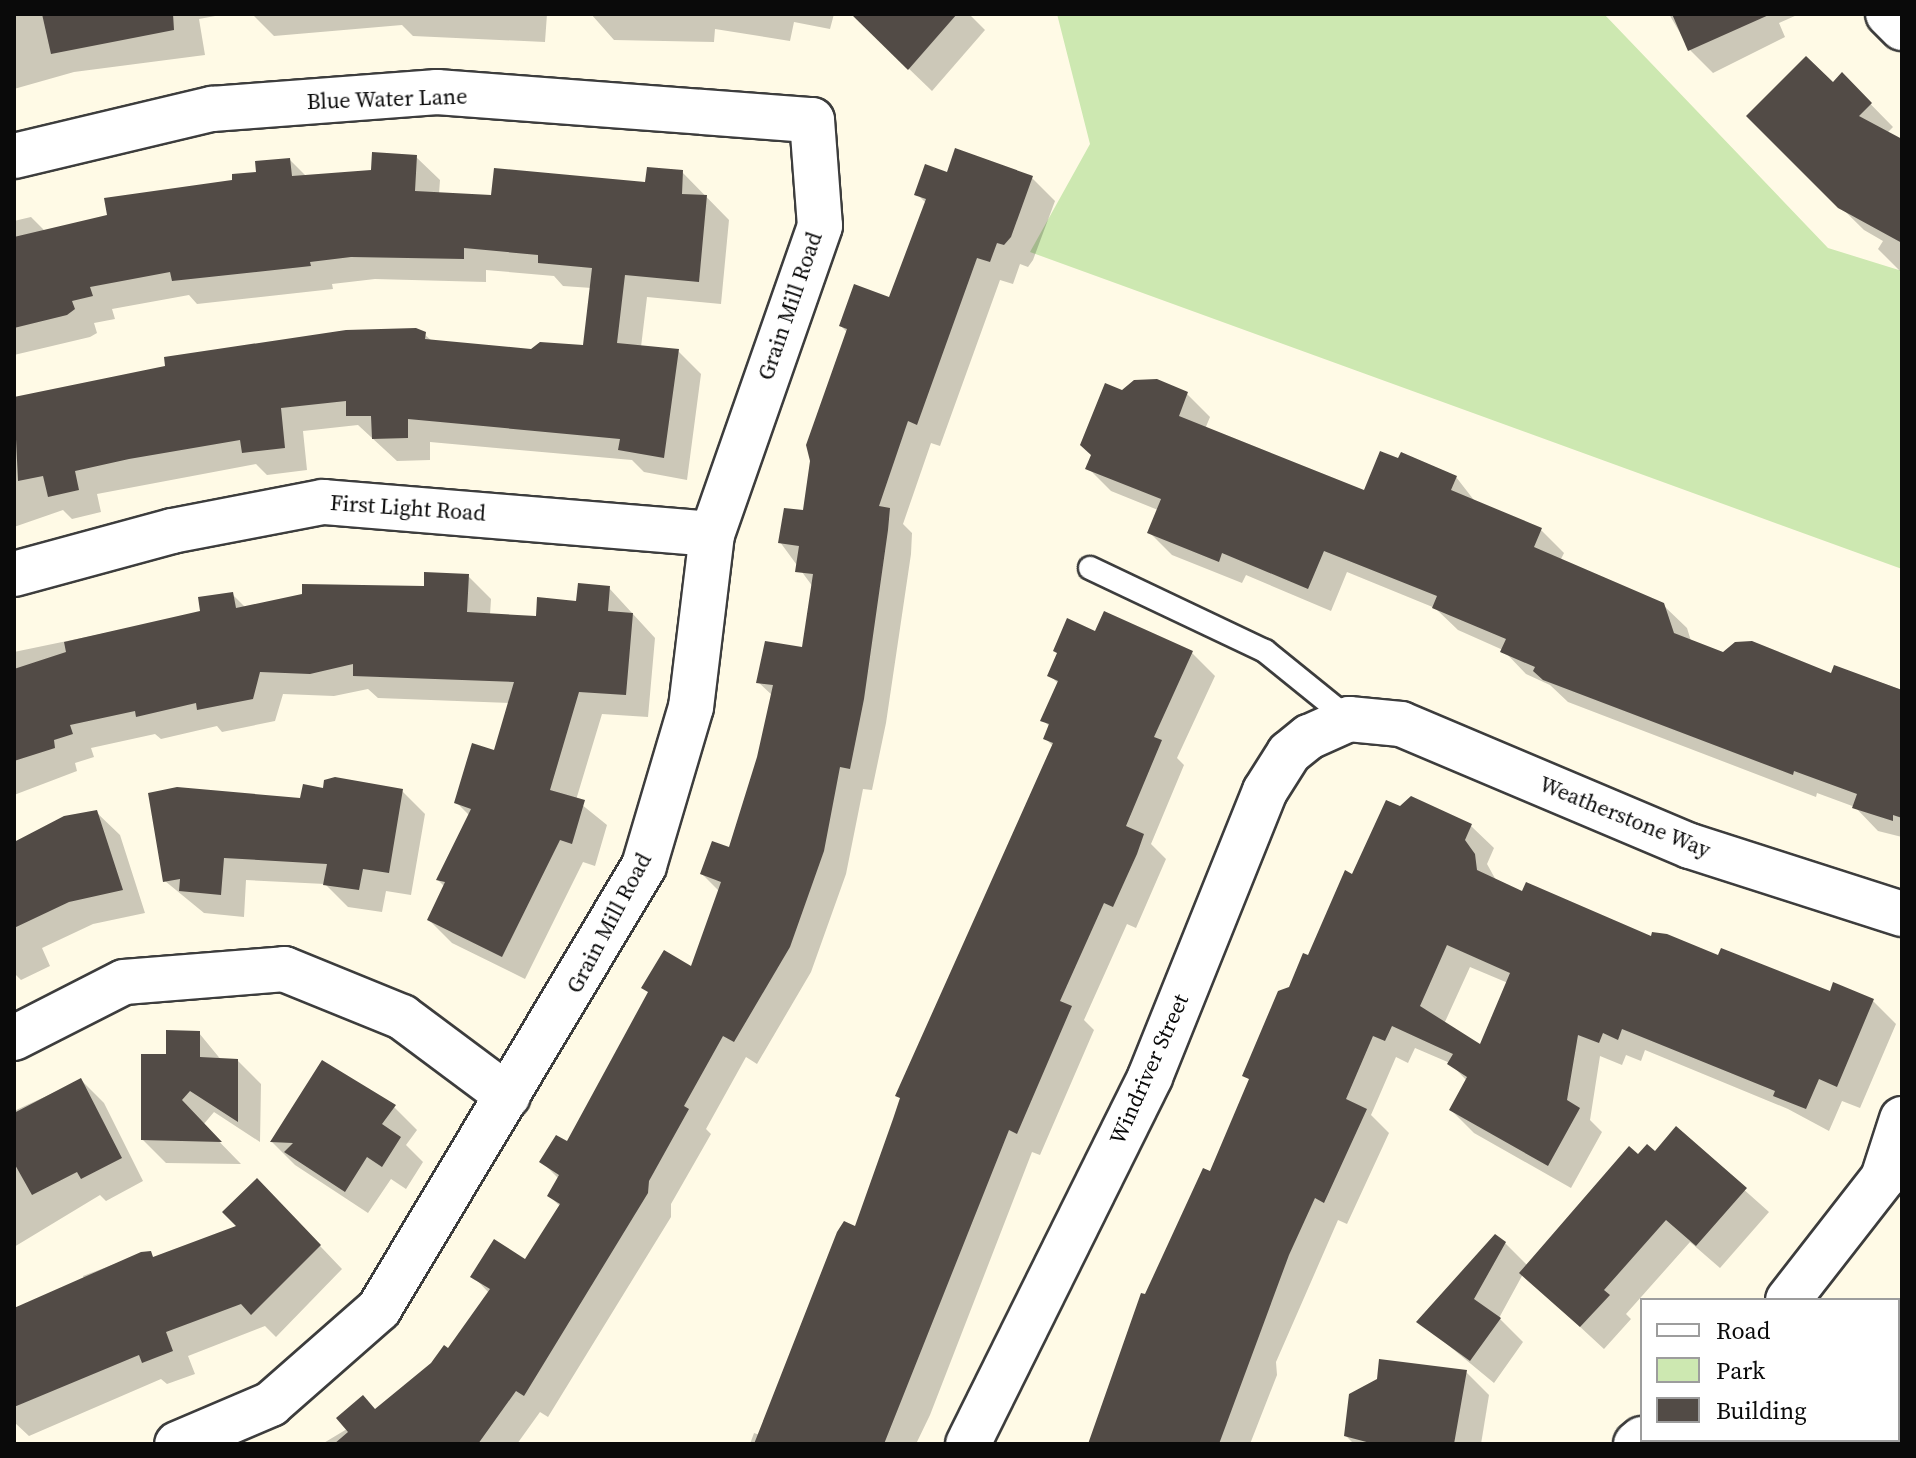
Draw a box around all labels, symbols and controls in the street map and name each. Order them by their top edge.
street label: Blue Water Lane [306,83,468,115]
street label: Grain Mill Road [752,229,828,383]
street label: First Light Road [329,489,487,527]
street label: Weatherstone Way [1535,771,1715,863]
street label: Grain Mill Road [561,848,657,998]
street label: Windriver Street [1104,990,1194,1148]
legend [1640,1298,1900,1442]
text: Road [1716,1314,1770,1347]
text: Park [1716,1354,1765,1387]
text: Building [1716,1394,1807,1427]

